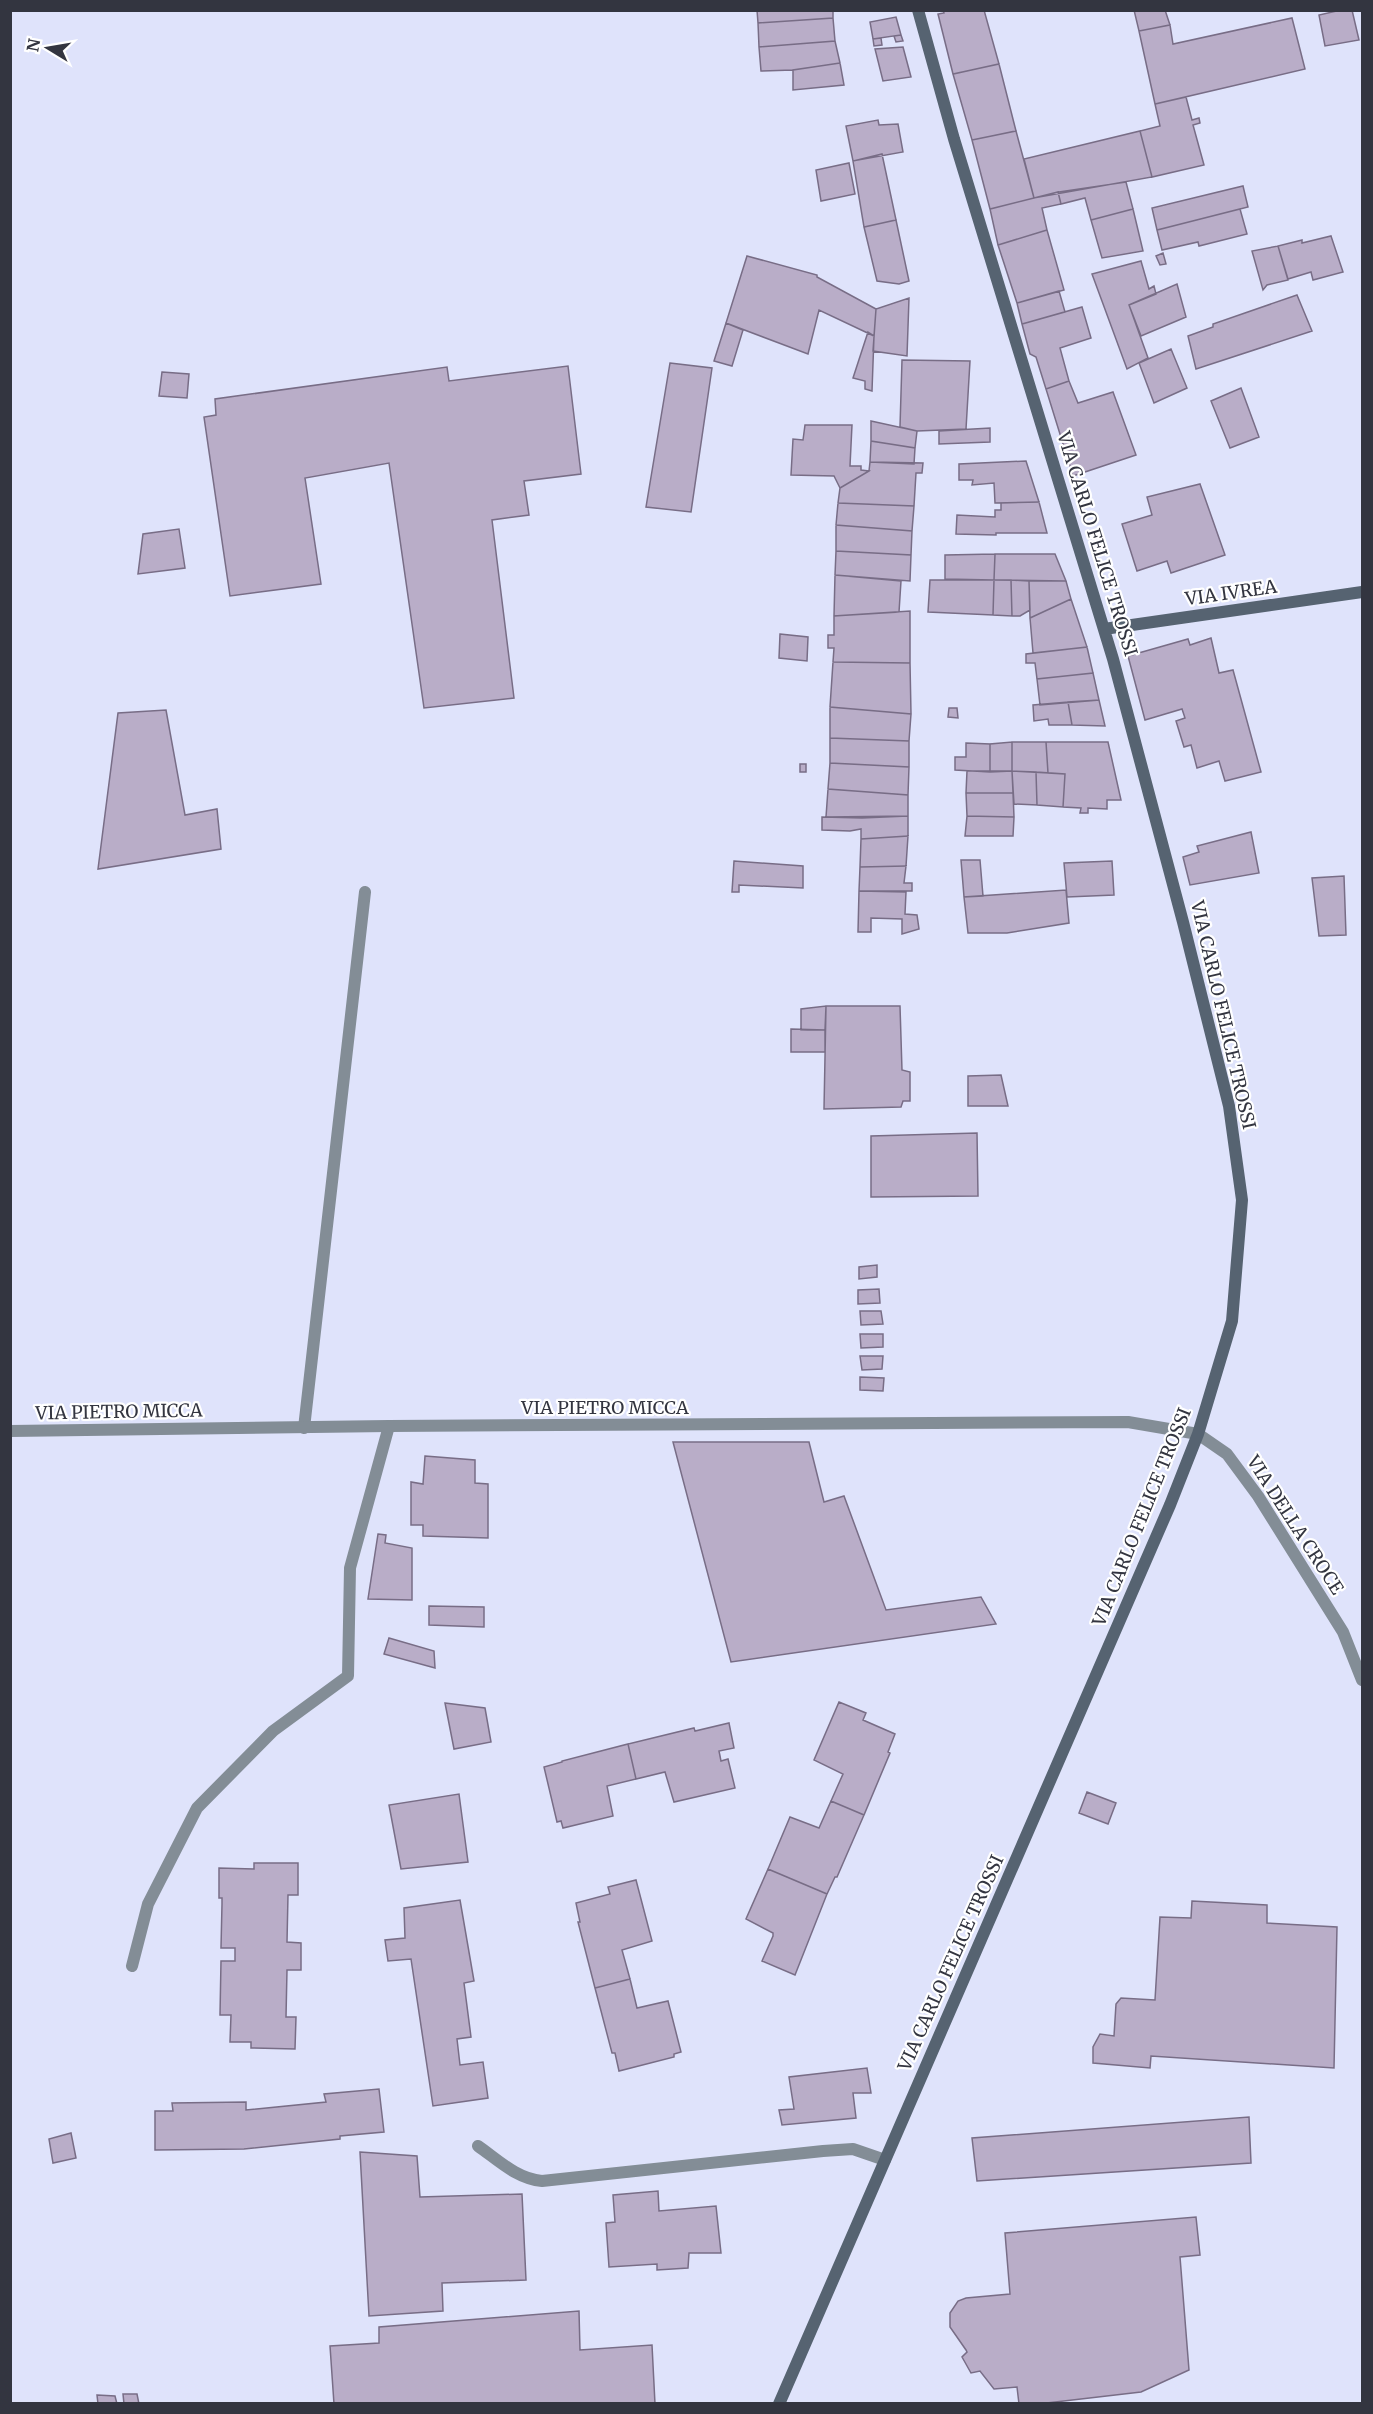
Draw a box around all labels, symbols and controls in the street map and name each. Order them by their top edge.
north arrow [18,18,78,78]
text: N [22,37,44,53]
street label: VIA CARLO FELICE TROSSI [1052,428,1143,659]
street label: VIA IVREA [1183,575,1278,610]
street label: VIA CARLO FELICE TROSSI [1186,897,1261,1131]
street label: VIA PIETRO MICCA [520,1396,689,1419]
street label: VIA PIETRO MICCA [34,1399,203,1424]
street label: VIA CARLO FELICE TROSSI [1087,1404,1196,1630]
street label: VIA DELLA CROCE [1241,1450,1349,1599]
street label: VIA CARLO FELICE TROSSI [892,1851,1009,2075]

